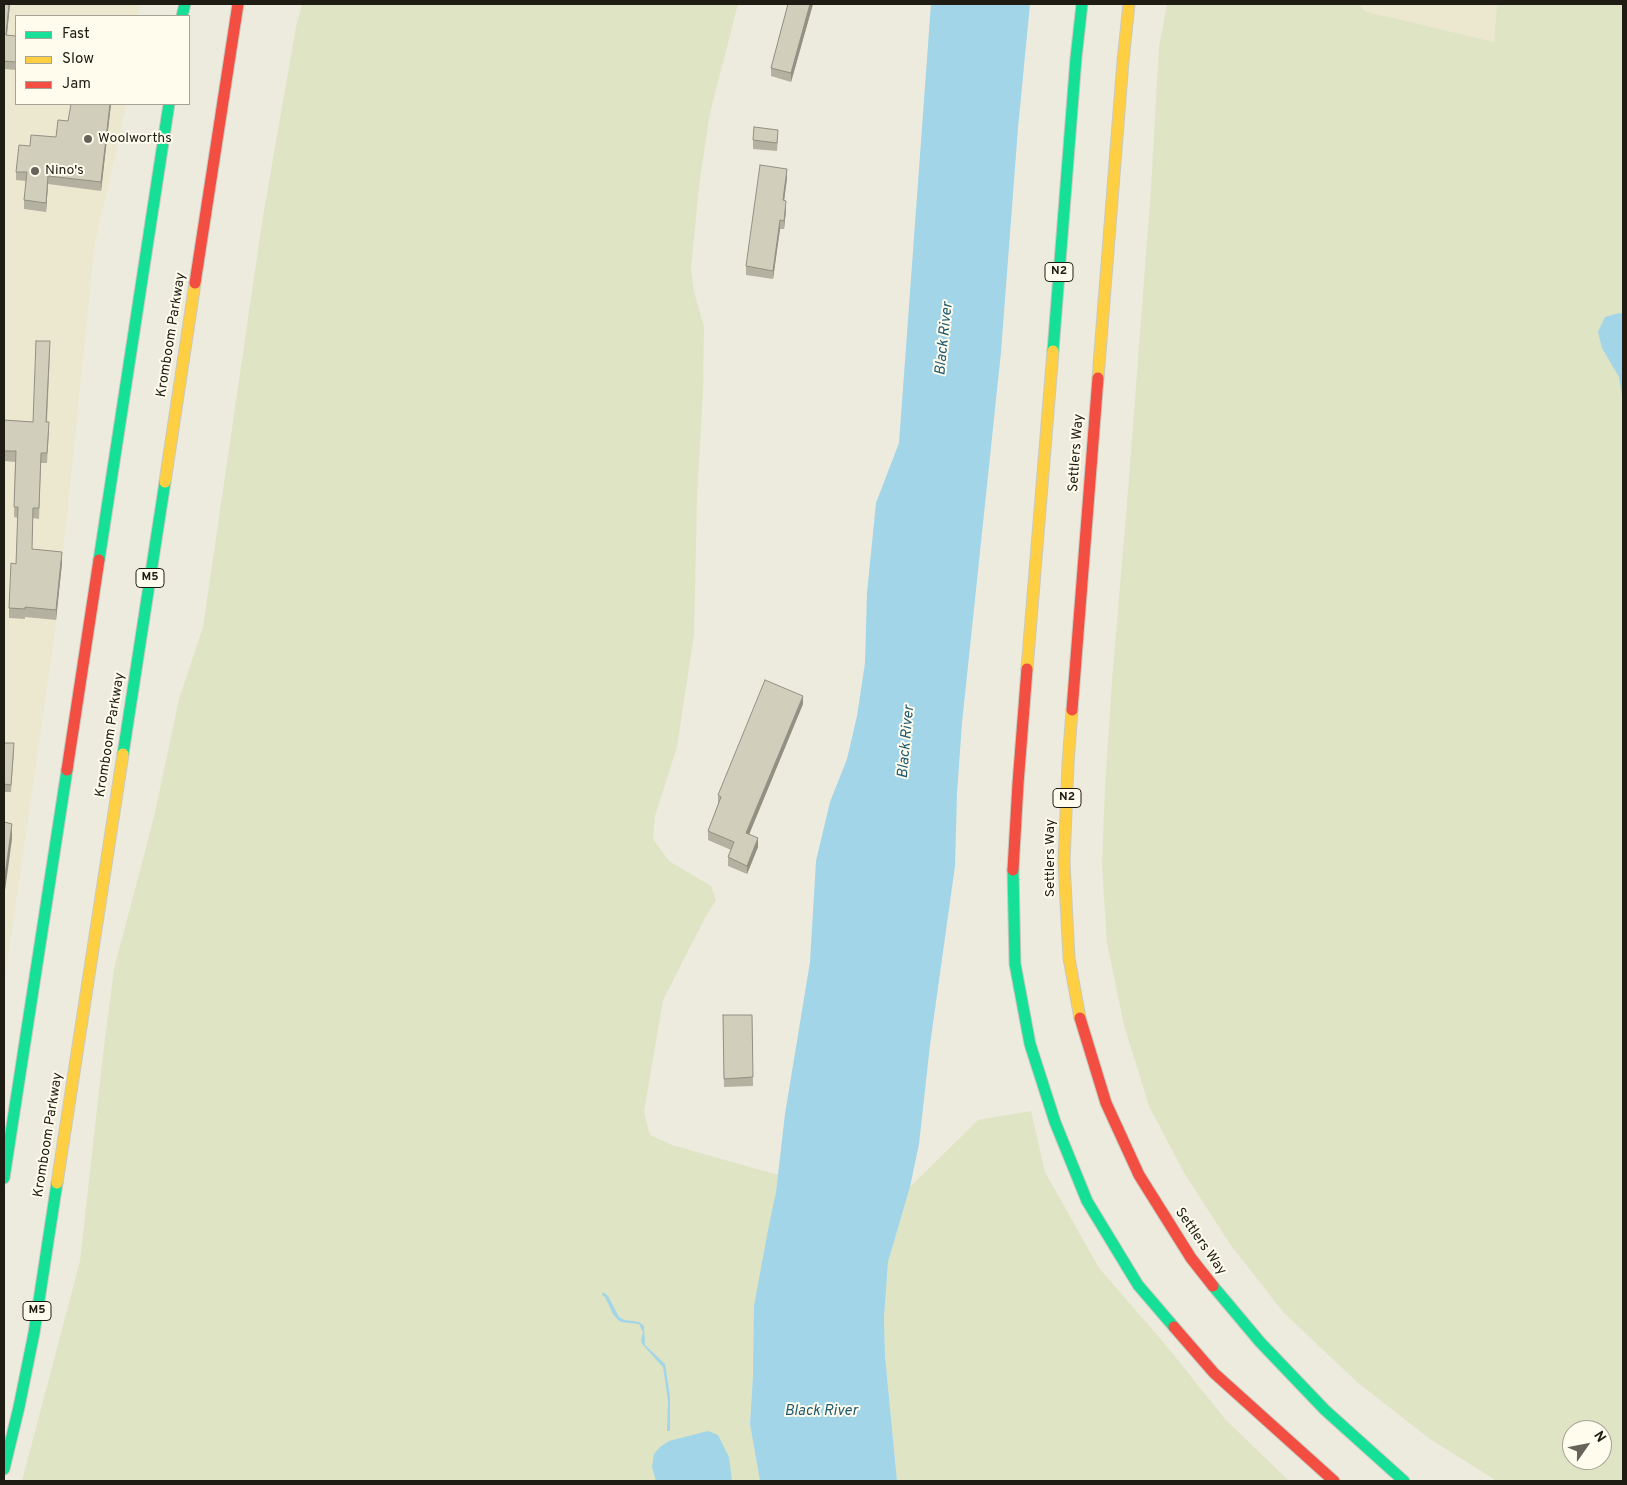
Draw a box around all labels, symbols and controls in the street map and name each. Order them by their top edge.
legend [15,15,190,105]
text: Fast [62,25,90,44]
text: Slow [62,50,94,69]
text: Jam [62,75,91,94]
place label: Woolworths [98,131,172,147]
marker: Woolworths [82,133,94,145]
place label: Nino's [45,163,84,179]
marker: Nino's [29,165,41,177]
road number: N2 [1045,262,1073,282]
street label: Kromboom Parkway [154,271,190,399]
water label: Black River [932,302,958,376]
street label: Settlers Way [1066,413,1088,493]
road number: M5 [136,568,164,588]
street label: Kromboom Parkway [93,671,129,799]
water label: Black River [895,705,919,779]
road number: N2 [1053,788,1081,808]
street label: Settlers Way [1043,819,1059,897]
street label: Kromboom Parkway [31,1071,67,1199]
street label: Settlers Way [1171,1205,1229,1279]
road number: M5 [23,1302,51,1320]
water label: Black River [784,1403,858,1421]
north arrow [1562,1420,1612,1470]
text: N [1589,1428,1609,1446]

